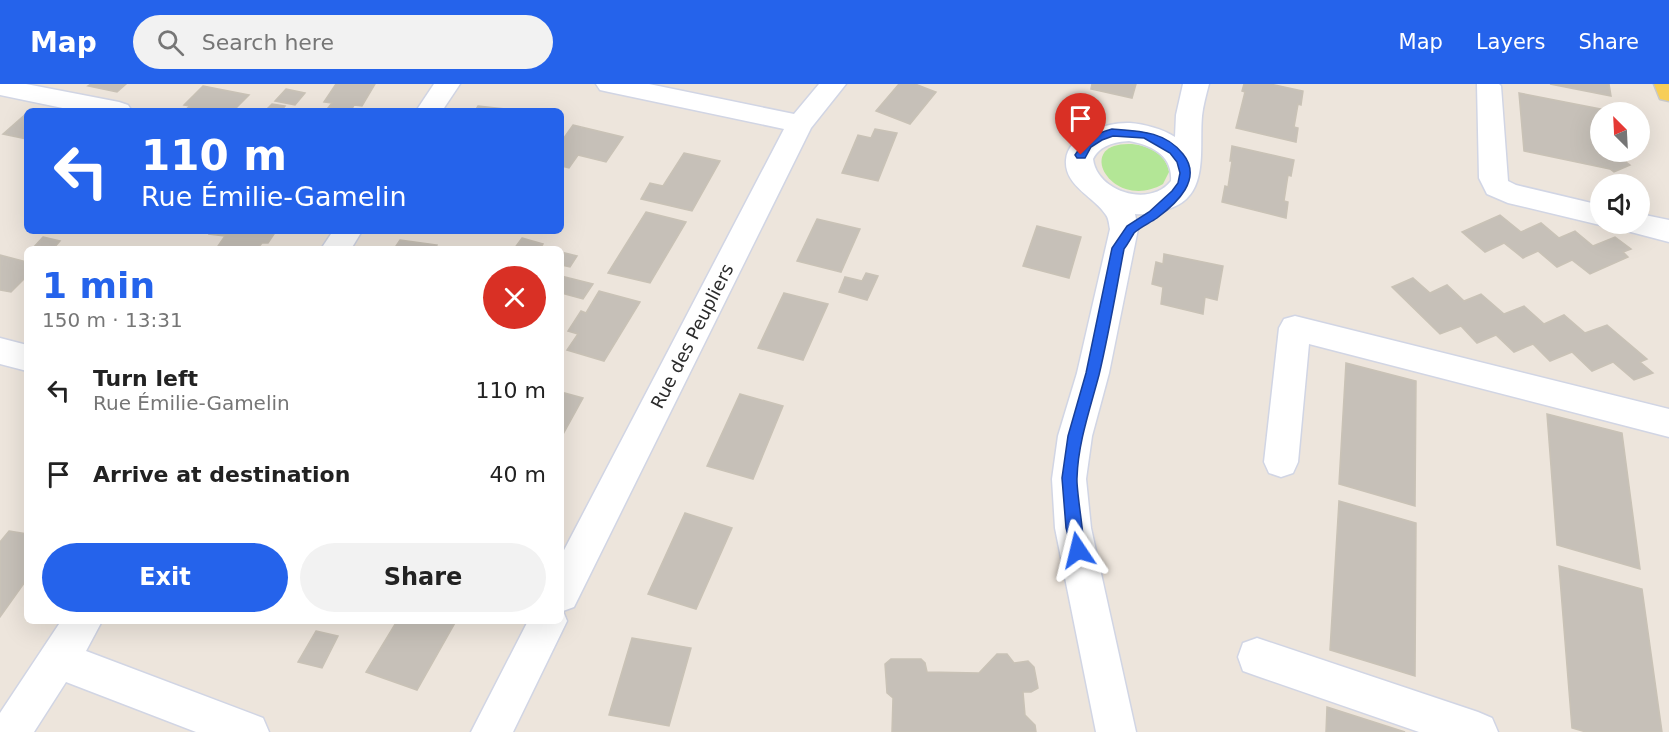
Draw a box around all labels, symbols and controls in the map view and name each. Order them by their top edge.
search box [133,15,553,69]
text: Map [30,26,97,59]
icon: search [154,26,187,59]
text: Search here [202,30,334,55]
text: Map [1399,30,1443,54]
text: Layers [1476,30,1545,54]
text: Share [1578,30,1639,54]
pin [1055,93,1106,155]
icon: arrive [1064,102,1097,135]
north arrow [1590,102,1650,162]
map controls [1590,102,1650,234]
text: 110 m [141,131,287,180]
icon: left [42,132,120,210]
button: sound [1590,174,1650,234]
text: Rue Émilie-Gamelin [141,181,407,212]
street label: Rue des Peupliers [646,260,738,412]
text: 1 min [42,265,155,306]
button: close [483,266,546,329]
text: 150 m · 13:31 [42,308,183,332]
text: Turn left [93,366,198,391]
icon: left [42,374,75,407]
text: 110 m [476,378,546,403]
text: Rue Émilie-Gamelin [93,391,290,415]
icon: arrive [42,458,75,491]
text: Arrive at destination [93,462,350,487]
text: 40 m [490,462,546,487]
position arrow [1046,518,1110,582]
button: Exit [42,543,288,612]
button: Share [300,543,546,612]

